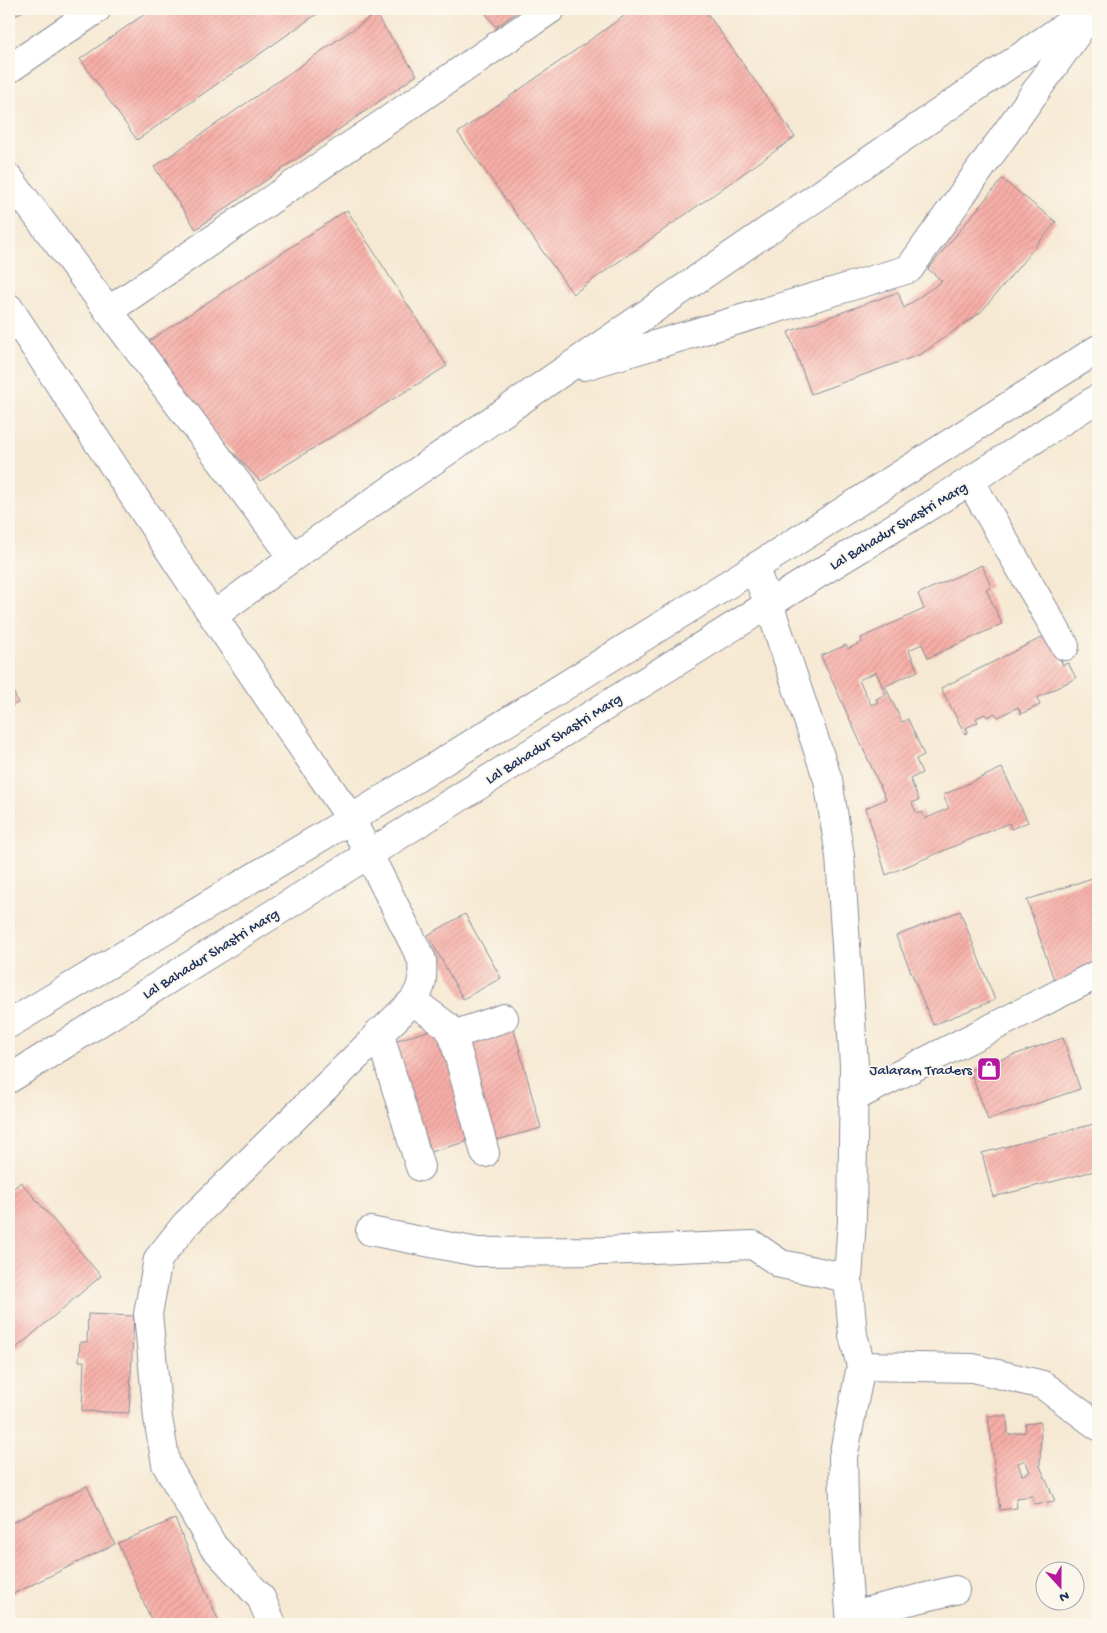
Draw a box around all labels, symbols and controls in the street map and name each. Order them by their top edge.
street label: Lal Bahadur Shastri Marg [827,478,971,575]
street label: Lal Bahadur Shastri Marg [483,690,626,789]
street label: Lal Bahadur Shastri Marg [140,905,283,1004]
shop icon: Jalaram Traders [976,1056,1002,1082]
place label: Jalaram Traders [869,1062,972,1080]
north arrow [1034,1560,1084,1610]
text: N [1056,1586,1071,1605]

